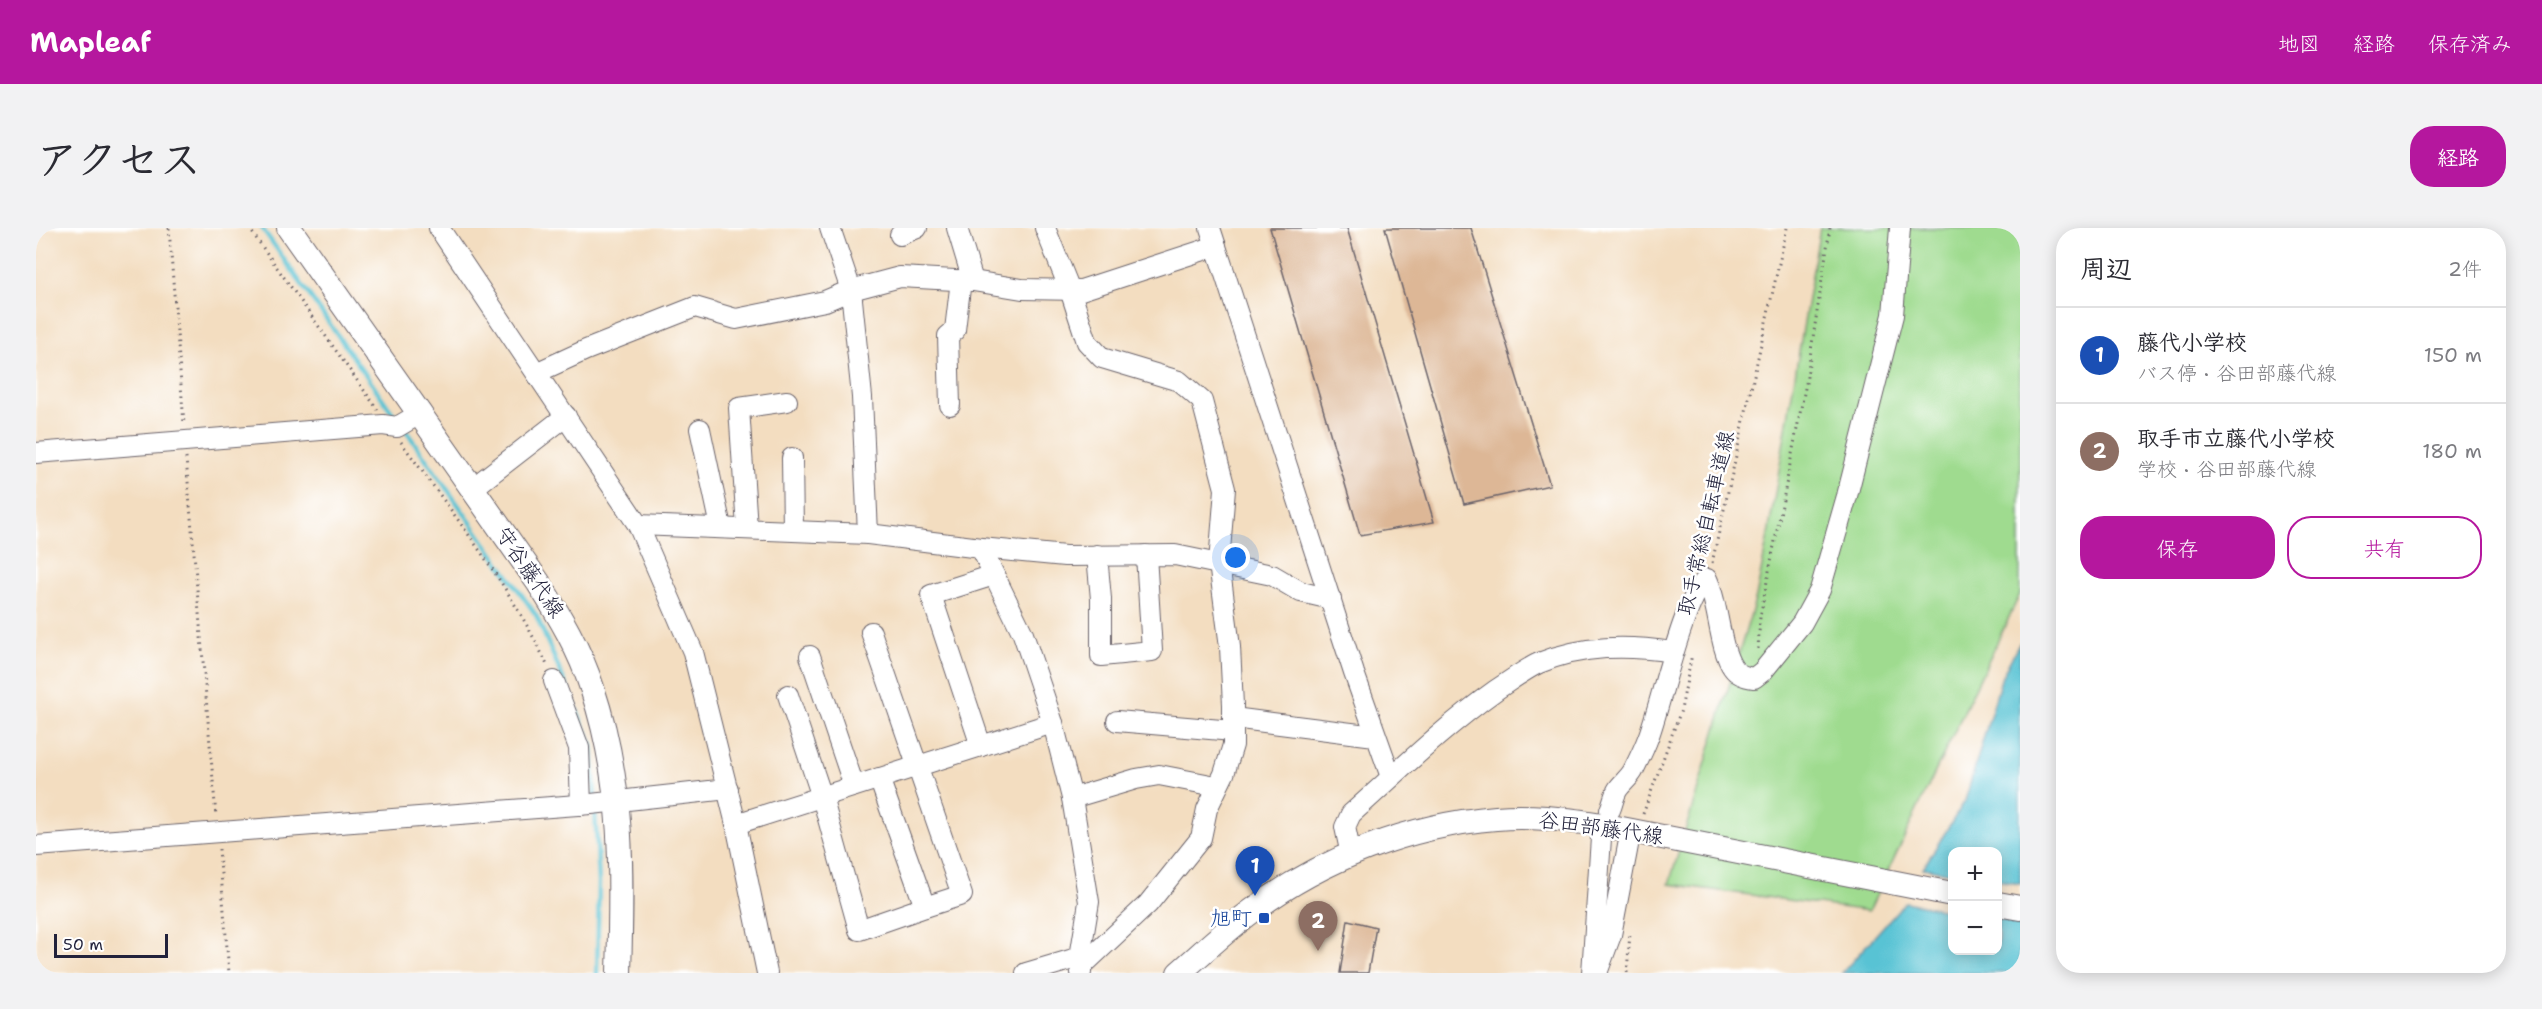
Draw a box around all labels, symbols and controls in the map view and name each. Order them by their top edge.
text: Mapleaf [30,23,151,61]
text: 地図 [2278,30,2320,58]
text: 経路 [2353,30,2395,58]
text: 保存済み [2428,30,2512,58]
button: 経路 [2410,126,2506,187]
text: アクセス [36,131,201,187]
text: 周辺 [2080,251,2132,286]
text: 2件 [2448,256,2482,282]
text: 藤代小学校 [2137,328,2247,357]
text: 1 [2095,342,2104,368]
text: 150 m [2424,342,2482,368]
text: バス停 · 谷田部藤代線 [2137,360,2336,386]
text: 取手市立藤代小学校 [2137,424,2335,453]
street label: 取手常総自転車道線 [1671,428,1741,618]
text: 2 [2093,438,2107,464]
text: 180 m [2422,438,2482,464]
text: 学校 · 谷田部藤代線 [2137,456,2316,482]
button: 保存 [2080,516,2275,579]
button: 共有 [2287,516,2482,579]
street label: 守谷藤代線 [489,521,571,623]
your location [1221,543,1250,572]
street label: 谷田部藤代線 [1537,805,1665,851]
pin: 1 [1236,846,1274,896]
map controls [1948,847,2002,955]
button: + [1948,847,2002,901]
button: − [1948,901,2002,955]
pin: 2 [1298,902,1338,951]
place label: 旭町 [1210,904,1252,932]
marker: 旭町 [1257,911,1271,925]
scale bar [54,931,168,958]
text: 50 m [63,934,103,955]

